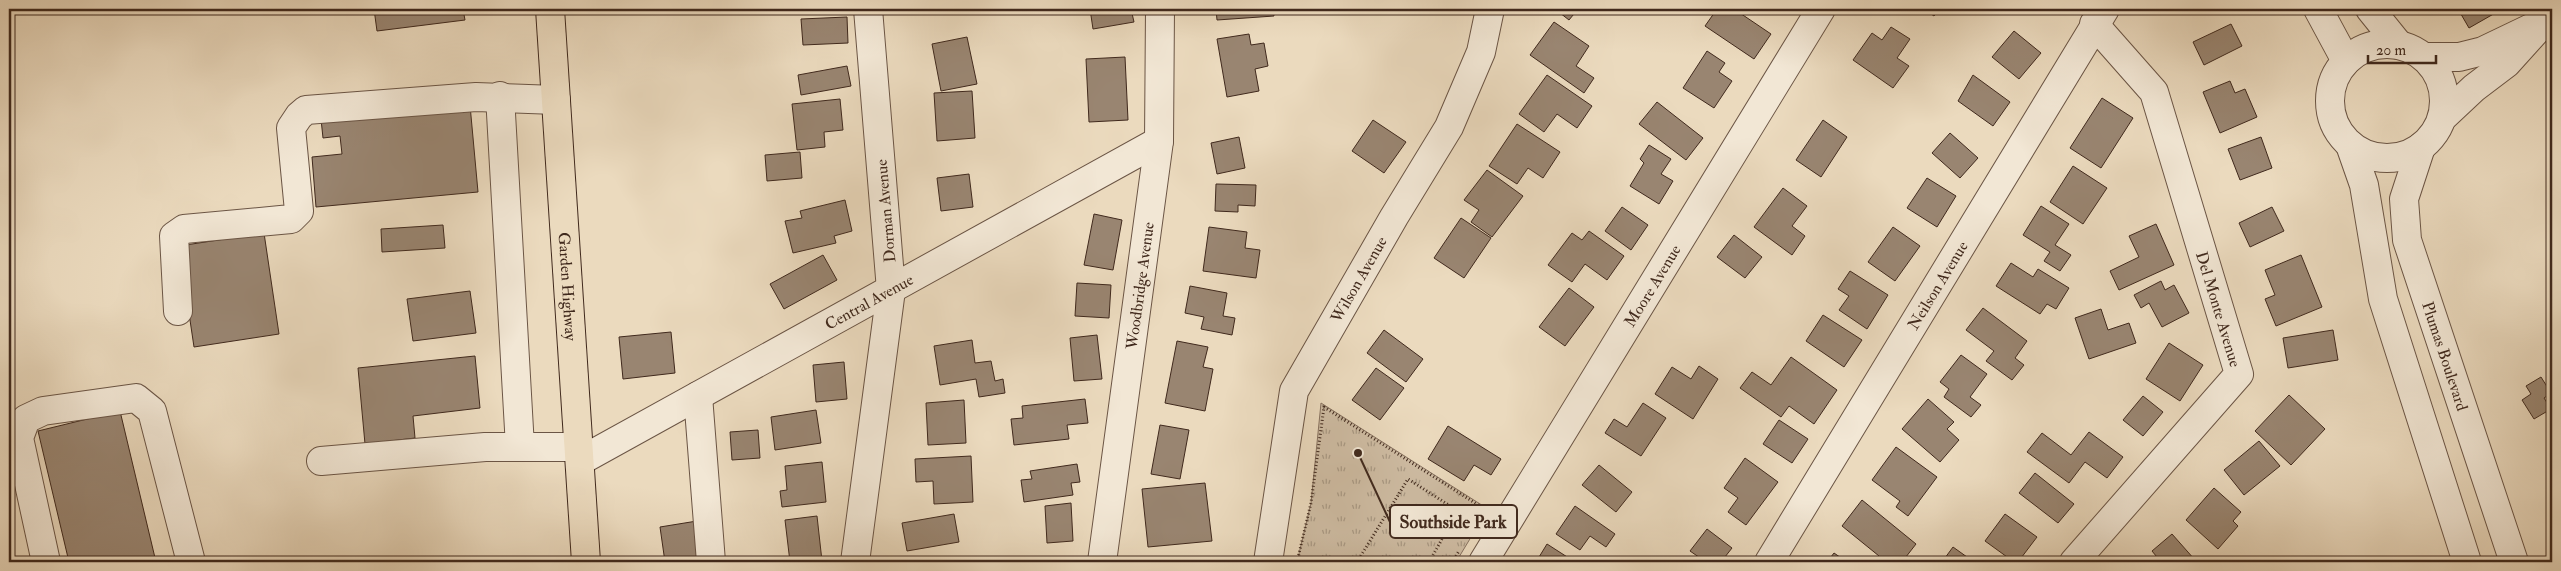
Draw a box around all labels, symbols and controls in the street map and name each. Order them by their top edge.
scale bar [2368,32,2436,64]
text: 20 m [2376,41,2406,60]
street label: Dorman Avenue [871,158,900,263]
street label: Woodbridge Avenue [1122,220,1159,352]
street label: Garden Highway [554,232,581,342]
street label: Wilson Avenue [1326,233,1392,327]
street label: Neilson Avenue [1904,237,1973,334]
street label: Moore Avenue [1620,241,1686,331]
street label: Del Monte Avenue [2191,249,2245,370]
street label: Central Avenue [822,270,917,335]
street label: Plumas Boulevard [2417,299,2472,414]
callout: Southside Park [1390,505,1517,538]
text: Southside Park [1399,511,1507,534]

